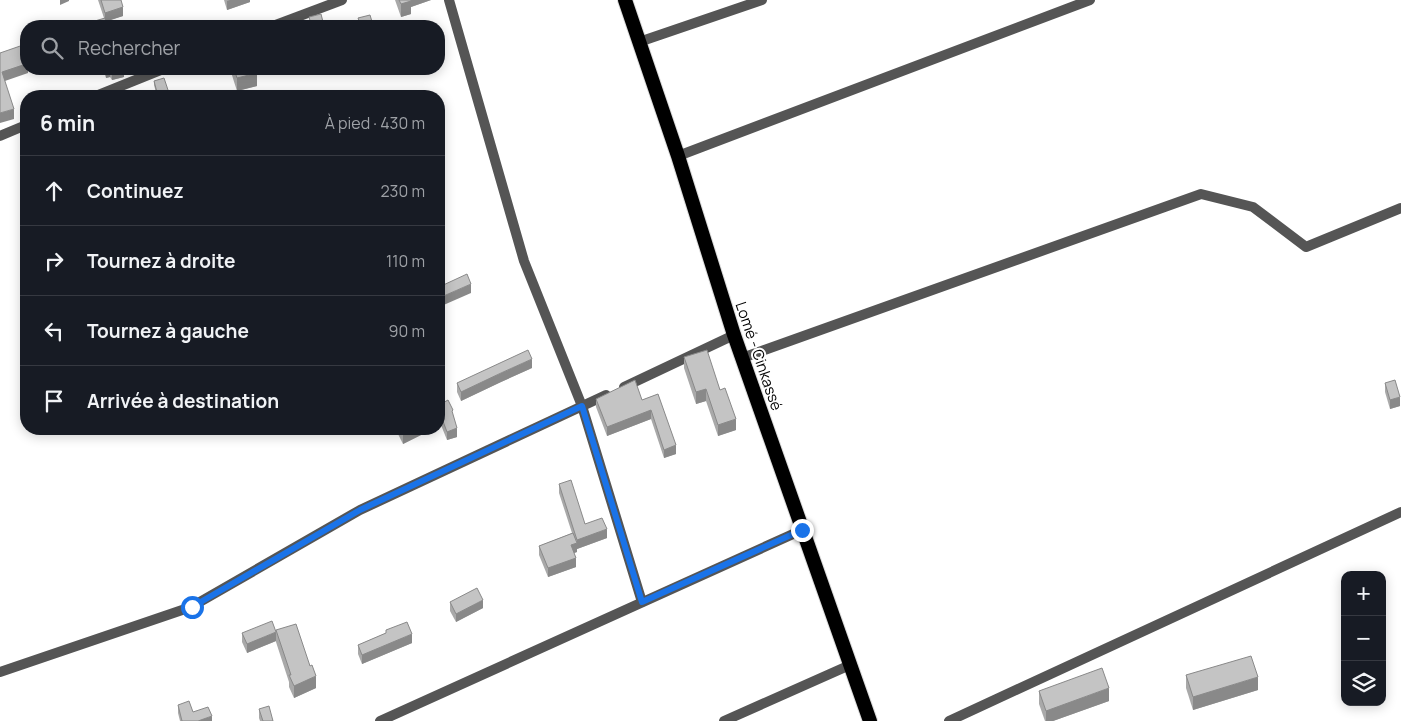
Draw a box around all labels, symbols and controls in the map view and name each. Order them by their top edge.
search box [20,20,445,75]
icon: search [38,34,66,62]
text: Rechercher [78,35,180,61]
text: 6 min [40,109,95,137]
text: À pied · 430 m [325,112,425,134]
icon: ahead [40,177,68,205]
text: Continuez [87,178,184,204]
text: 230 m [381,180,425,202]
icon: right [40,247,68,275]
text: Tournez à droite [87,248,235,274]
text: 110 m [386,250,425,272]
street label: Lomé - Cinkassé [731,299,788,413]
icon: left [40,317,68,345]
text: Tournez à gauche [87,318,249,344]
text: 90 m [389,320,425,342]
icon: arrive [40,387,68,415]
text: Arrivée à destination [87,388,279,414]
route end [791,519,814,542]
map controls [1341,571,1386,706]
button: + [1341,571,1386,616]
route start [181,596,204,619]
button: − [1341,616,1386,661]
button: layers [1341,661,1386,706]

